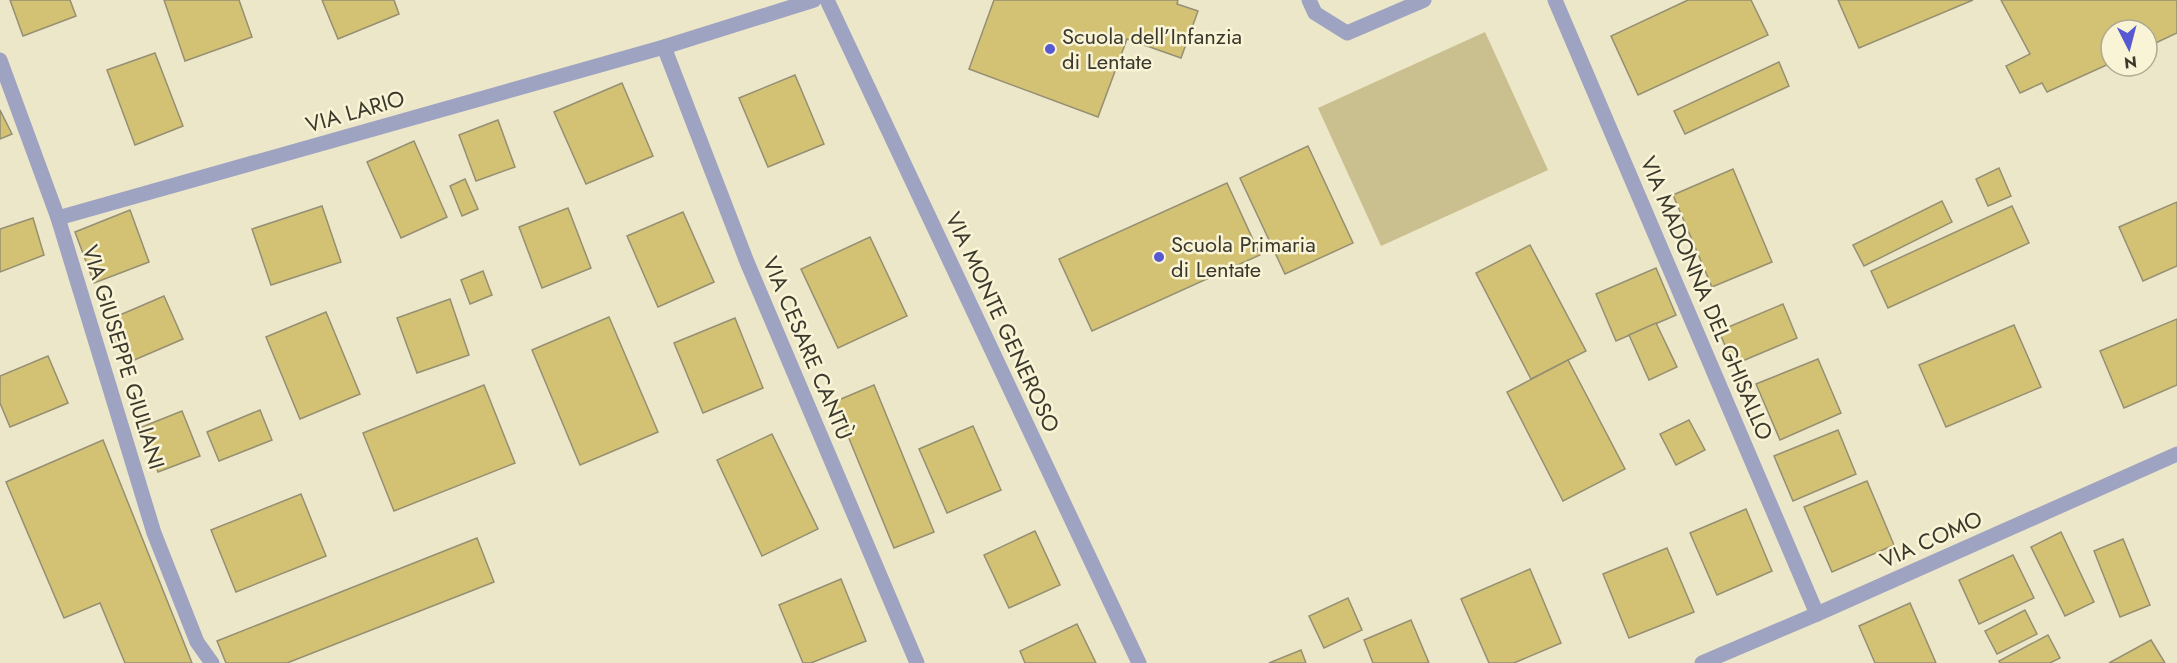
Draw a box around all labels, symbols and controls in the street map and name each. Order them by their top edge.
north arrow [2099,18,2159,78]
place label: Scuola dell’Infanzia di Lentate [1062,20,1242,77]
marker: Scuola dell’Infanzia di Lentate [1043,42,1057,56]
text: N [2123,50,2138,75]
street label: VIA LARIO [302,82,408,140]
street label: VIA MADONNA DEL GHISALLO [1633,151,1781,445]
street label: VIA MONTE GENEROSO [938,207,1068,437]
place label: Scuola Primaria di Lentate [1171,228,1316,285]
street label: VIA GIUSEPPE GIULIANI [75,241,173,473]
marker: Scuola Primaria di Lentate [1152,250,1166,264]
street label: VIA CESARE CANTÙ [755,251,861,445]
street label: VIA COMO [1875,502,1987,576]

